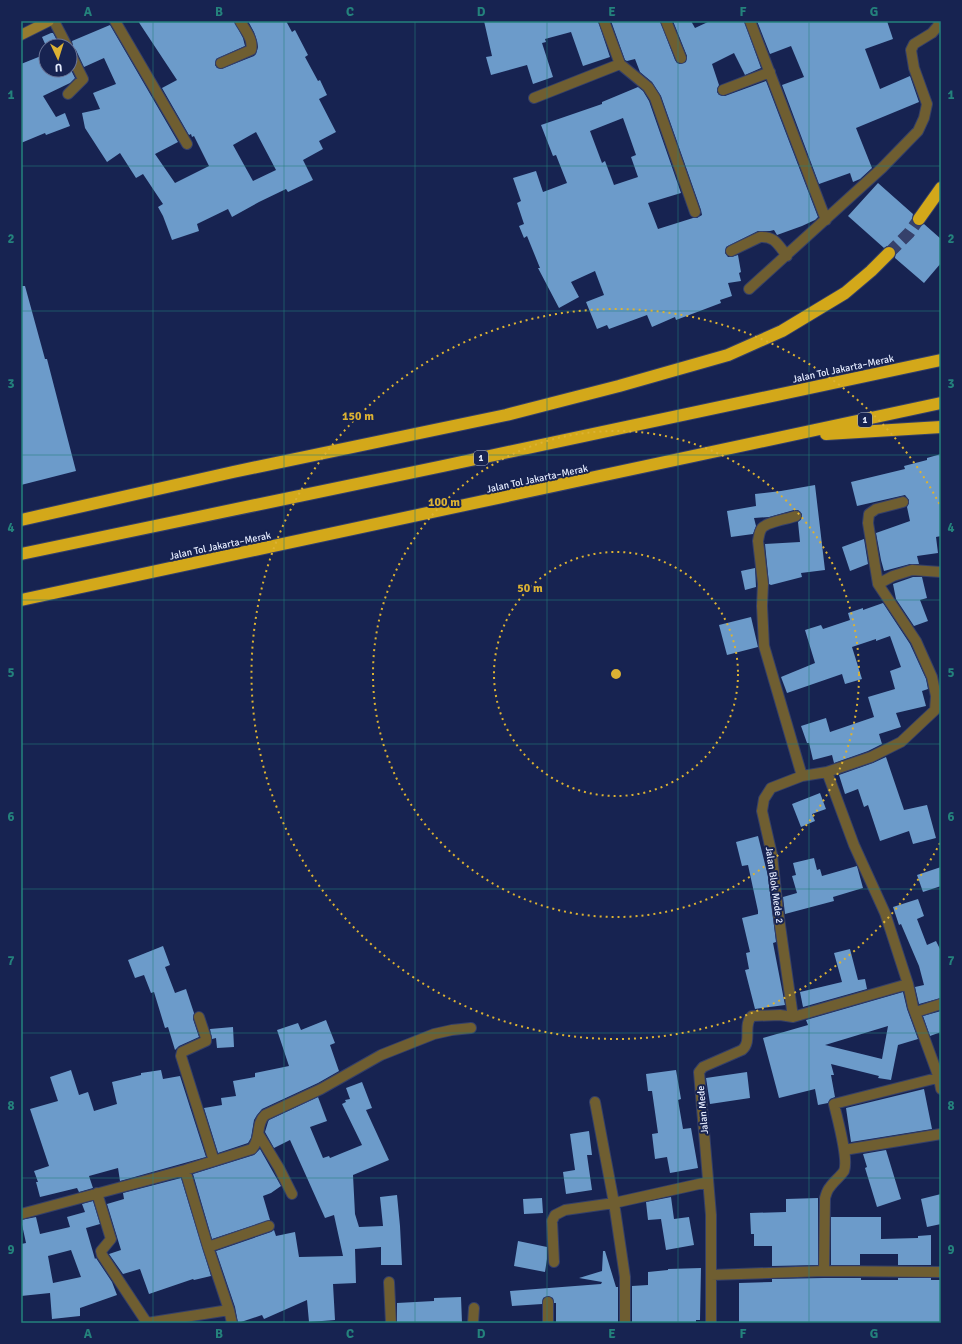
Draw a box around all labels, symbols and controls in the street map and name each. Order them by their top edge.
text: A [84,4,93,20]
text: B [215,4,223,20]
text: C [346,4,354,20]
text: D [477,4,486,20]
text: E [608,4,616,20]
text: F [740,4,747,20]
text: G [870,4,878,20]
north arrow [38,38,78,78]
text: U [55,61,63,74]
text: 1 [7,87,15,103]
text: 1 [947,87,955,103]
text: 2 [7,231,15,247]
text: 2 [947,231,955,247]
street label: Jalan Tol Jakarta–Merak [791,352,895,386]
text: 3 [7,376,15,392]
text: 3 [947,376,955,392]
text: 150 m [342,409,374,424]
road number: 1 [858,413,872,427]
road number: 1 [474,451,488,465]
street label: Jalan Tol Jakarta–Merak [485,462,589,496]
text: 100 m [428,495,460,510]
text: 4 [7,520,15,536]
text: 4 [947,520,955,536]
street label: Jalan Tol Jakarta–Merak [168,529,272,563]
text: 50 m [517,581,543,596]
text: 5 [7,665,15,681]
text: 5 [947,665,955,681]
centre of rings [609,667,623,681]
text: 6 [7,809,15,825]
text: 6 [947,809,955,825]
street label: Jalan Blok Mede 2 [763,846,785,924]
text: 7 [7,953,15,969]
text: 7 [947,953,955,969]
street label: Jalan Mede [695,1085,711,1135]
text: 8 [7,1098,15,1114]
text: 8 [947,1098,955,1114]
text: 9 [7,1242,15,1258]
text: 9 [947,1242,955,1258]
text: A [84,1326,93,1342]
text: B [215,1326,223,1342]
text: C [346,1326,354,1342]
text: D [477,1326,486,1342]
text: E [608,1326,616,1342]
text: F [740,1326,747,1342]
text: G [870,1326,878,1342]

